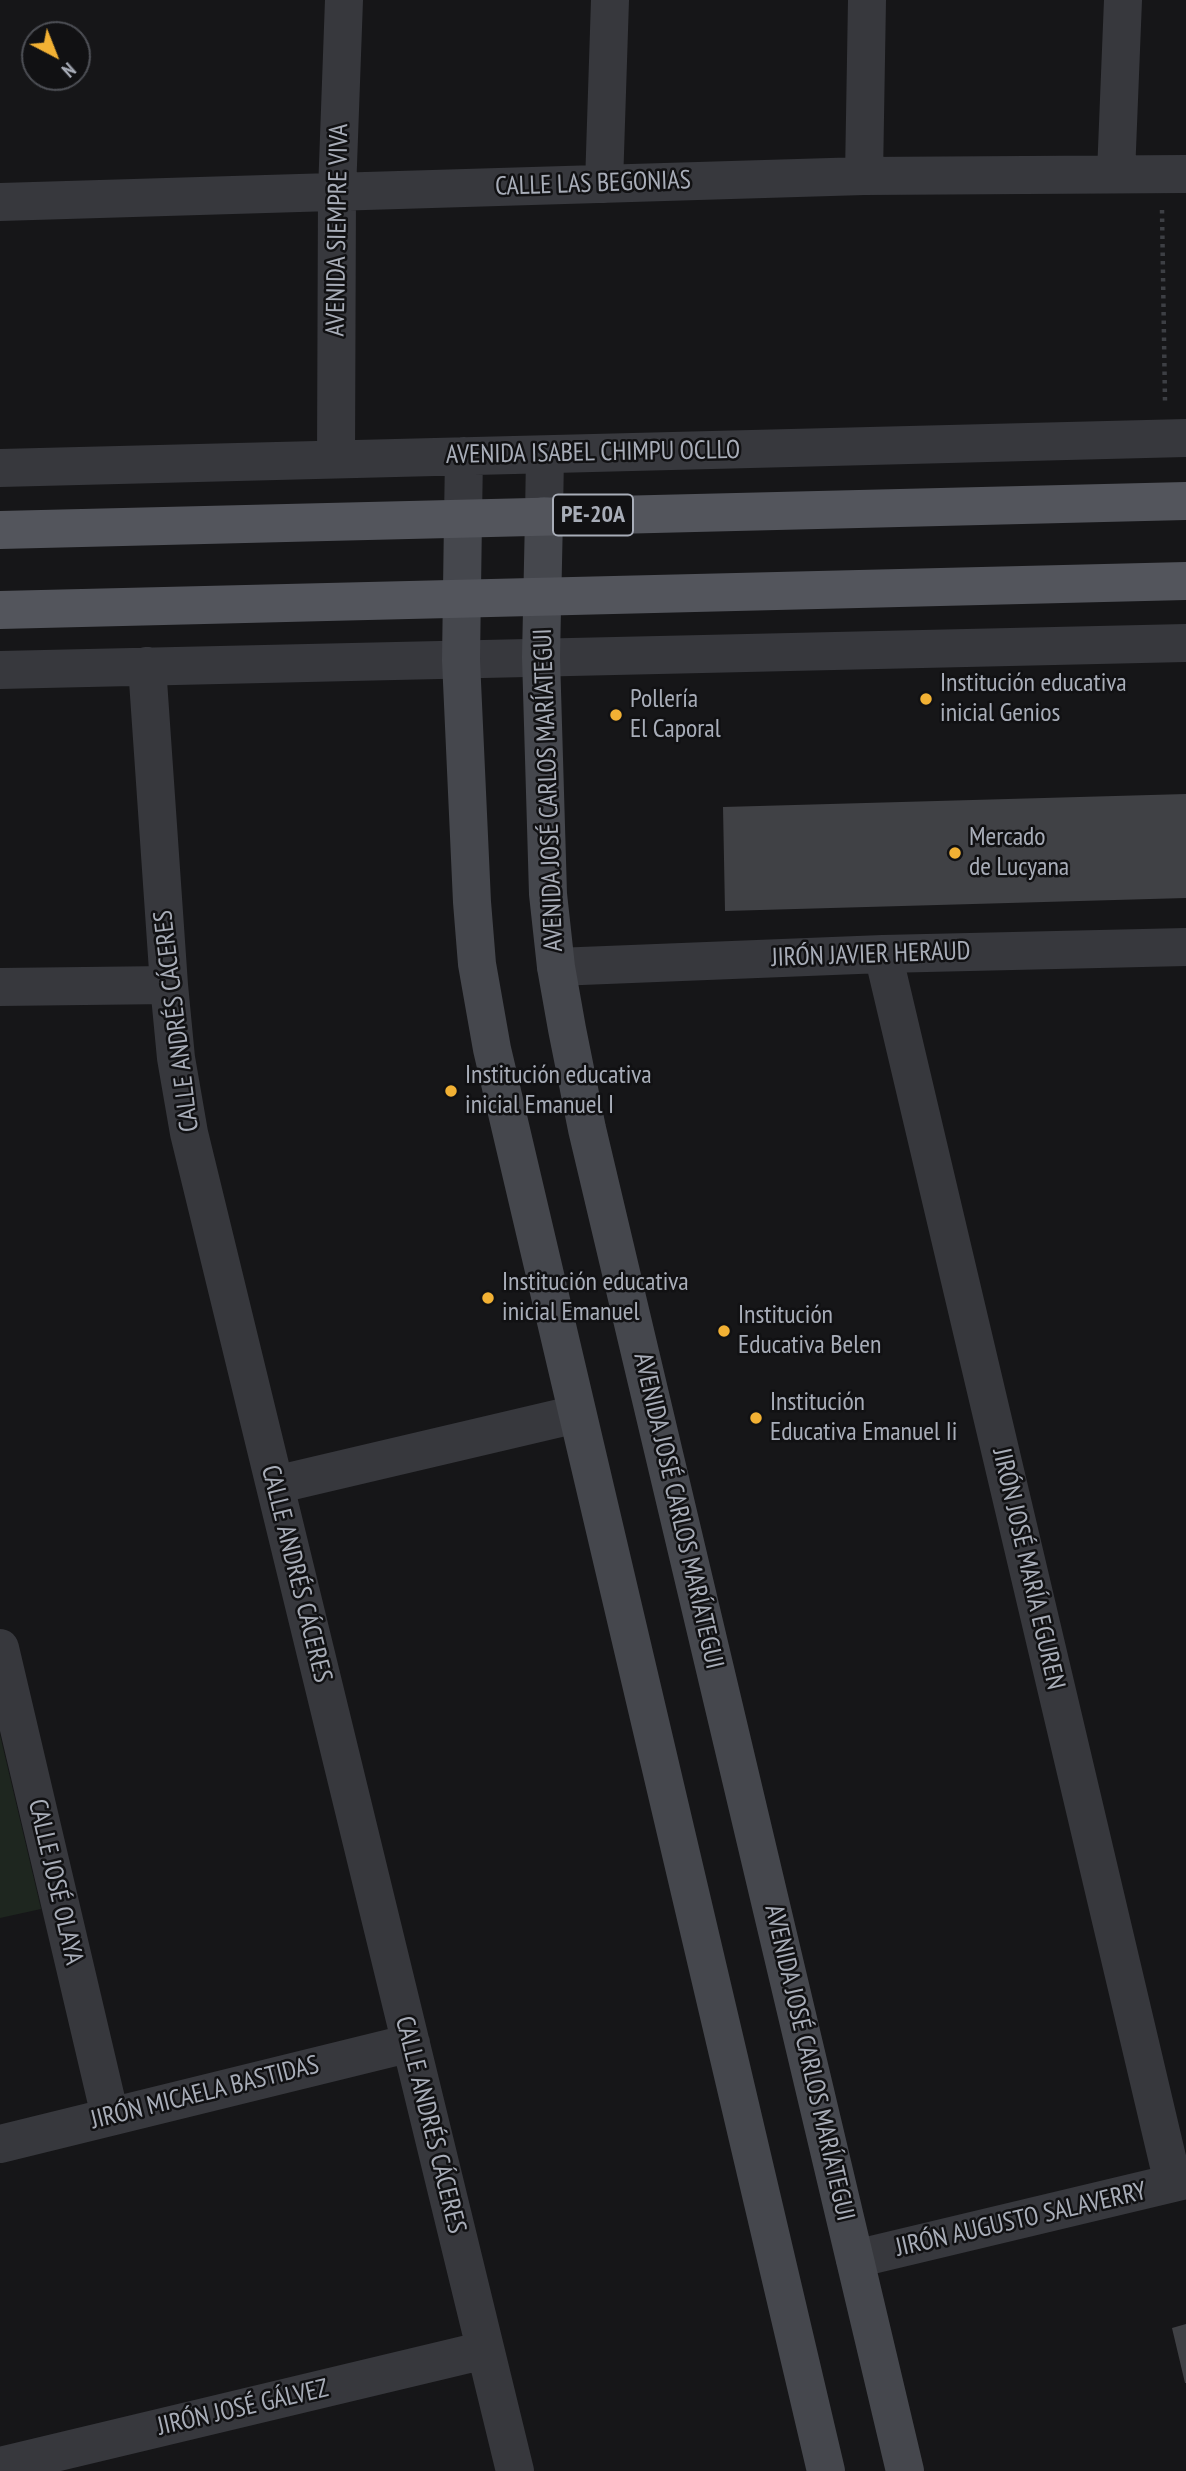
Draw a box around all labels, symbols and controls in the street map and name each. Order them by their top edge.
north arrow [21,21,91,91]
text: N [57,58,81,82]
street label: AVENIDA SIEMPRE VIVA [321,123,355,337]
street label: CALLE LAS BEGONIAS [495,165,691,203]
street label: AVENIDA ISABEL CHIMPU OCLLO [446,435,740,471]
road number: PE-20A [553,494,633,536]
street label: AVENIDA JOSÉ CARLOS MARÍATEGUI [528,628,570,952]
place label: Institución educativa inicial Genios [940,668,1127,730]
place label: Pollería El Caporal [630,684,721,746]
marker: Institución educativa inicial Genios [918,691,934,707]
marker: Pollería El Caporal [608,707,624,723]
place label: Mercado de Lucyana [969,822,1069,884]
marker: Mercado de Lucyana [947,845,963,861]
street label: CALLE ANDRÉS CÁCERES [148,909,206,1133]
street label: JIRÓN JAVIER HERAUD [771,936,971,974]
place label: Institución educativa inicial Emanuel I [465,1060,652,1122]
marker: Institución educativa inicial Emanuel I [443,1083,459,1099]
place label: Institución educativa inicial Emanuel [502,1267,689,1328]
marker: Institución educativa inicial Emanuel [480,1290,496,1306]
place label: Institución Educativa Belen [738,1300,881,1362]
marker: Institución Educativa Belen [716,1323,732,1339]
street label: AVENIDA JOSÉ CARLOS MARÍATEGUI [626,1350,730,1672]
place label: Institución Educativa Emanuel Ii [770,1387,957,1448]
marker: Institución Educativa Emanuel Ii [748,1410,764,1426]
street label: JIRÓN JOSÉ MARÍA EGUREN [985,1445,1071,1693]
street label: CALLE ANDRÉS CÁCERES [254,1462,338,1686]
street label: CALLE JOSÉ OLAYA [21,1796,89,1968]
street label: AVENIDA JOSÉ CARLOS MARÍATEGUI [757,1902,861,2224]
street label: CALLE ANDRÉS CÁCERES [388,2013,472,2237]
street label: JIRÓN MICAELA BASTIDAS [88,2050,322,2136]
street label: JIRÓN AUGUSTO SALAVERRY [893,2176,1149,2264]
street label: JIRÓN JOSÉ GÁLVEZ [154,2373,332,2443]

